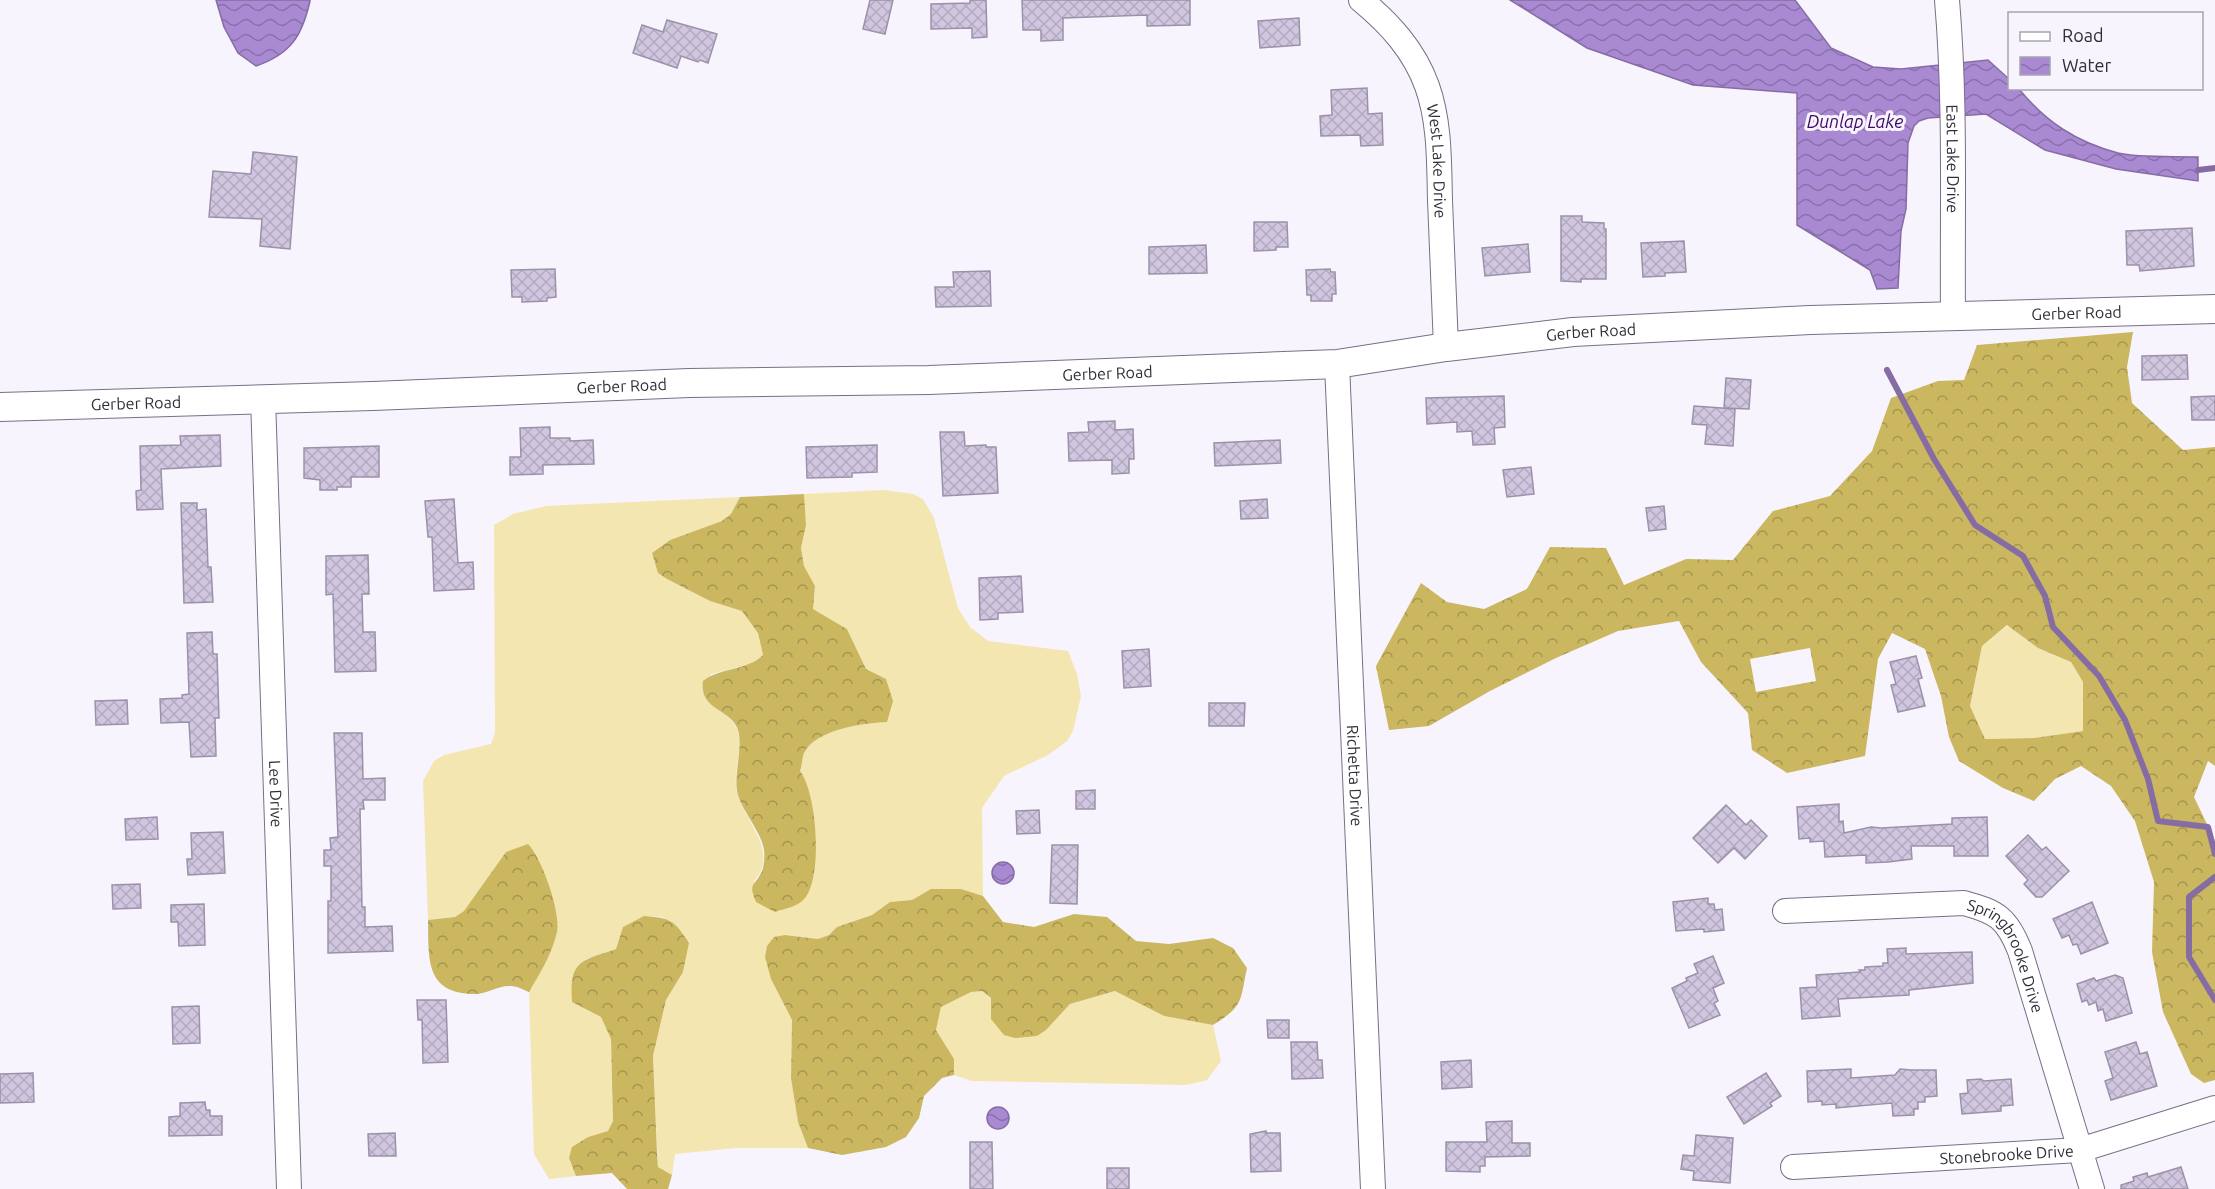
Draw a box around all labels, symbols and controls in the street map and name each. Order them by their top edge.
legend [2008,12,2203,90]
text: Road [2062,25,2104,45]
text: Water [2062,55,2112,75]
street label: West Lake Drive [1424,102,1450,219]
street label: East Lake Drive [1943,104,1962,213]
water label: Dunlap Lake [1807,111,1903,131]
street label: Gerber Road [2031,303,2122,323]
street label: Gerber Road [1545,320,1637,344]
street label: Gerber Road [1062,362,1153,384]
street label: Gerber Road [576,375,667,397]
street label: Gerber Road [90,393,181,413]
street label: Richetta Drive [1344,724,1366,827]
street label: Lee Drive [266,760,286,828]
street label: Springbrooke Drive [1965,895,2047,1015]
street label: Stonebrooke Drive [1939,1141,2074,1167]

